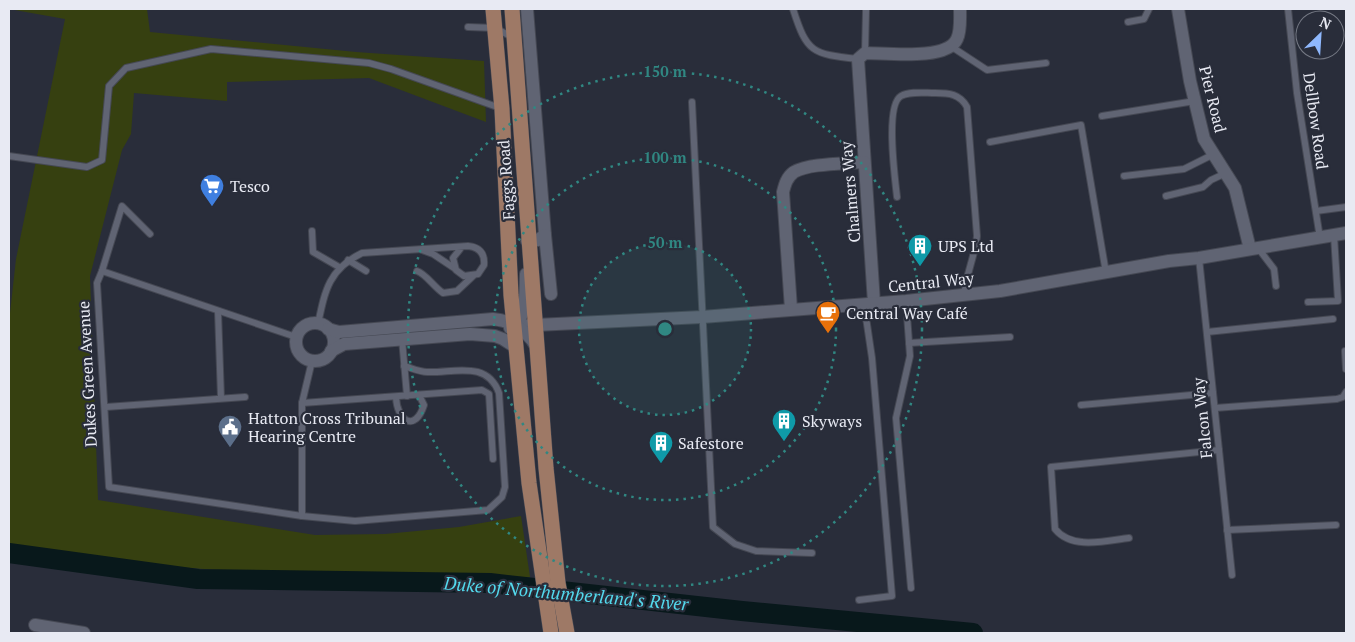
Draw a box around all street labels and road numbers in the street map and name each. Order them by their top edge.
street label: Pier Road [1194,63,1232,135]
street label: Dellbow Road [1298,71,1334,171]
street label: Faggs Road [492,139,520,221]
street label: Chalmers Way [835,140,865,244]
street label: Central Way [887,266,976,297]
street label: Dukes Green Avenue [72,300,102,448]
street label: Falcon Way [1187,376,1217,459]

